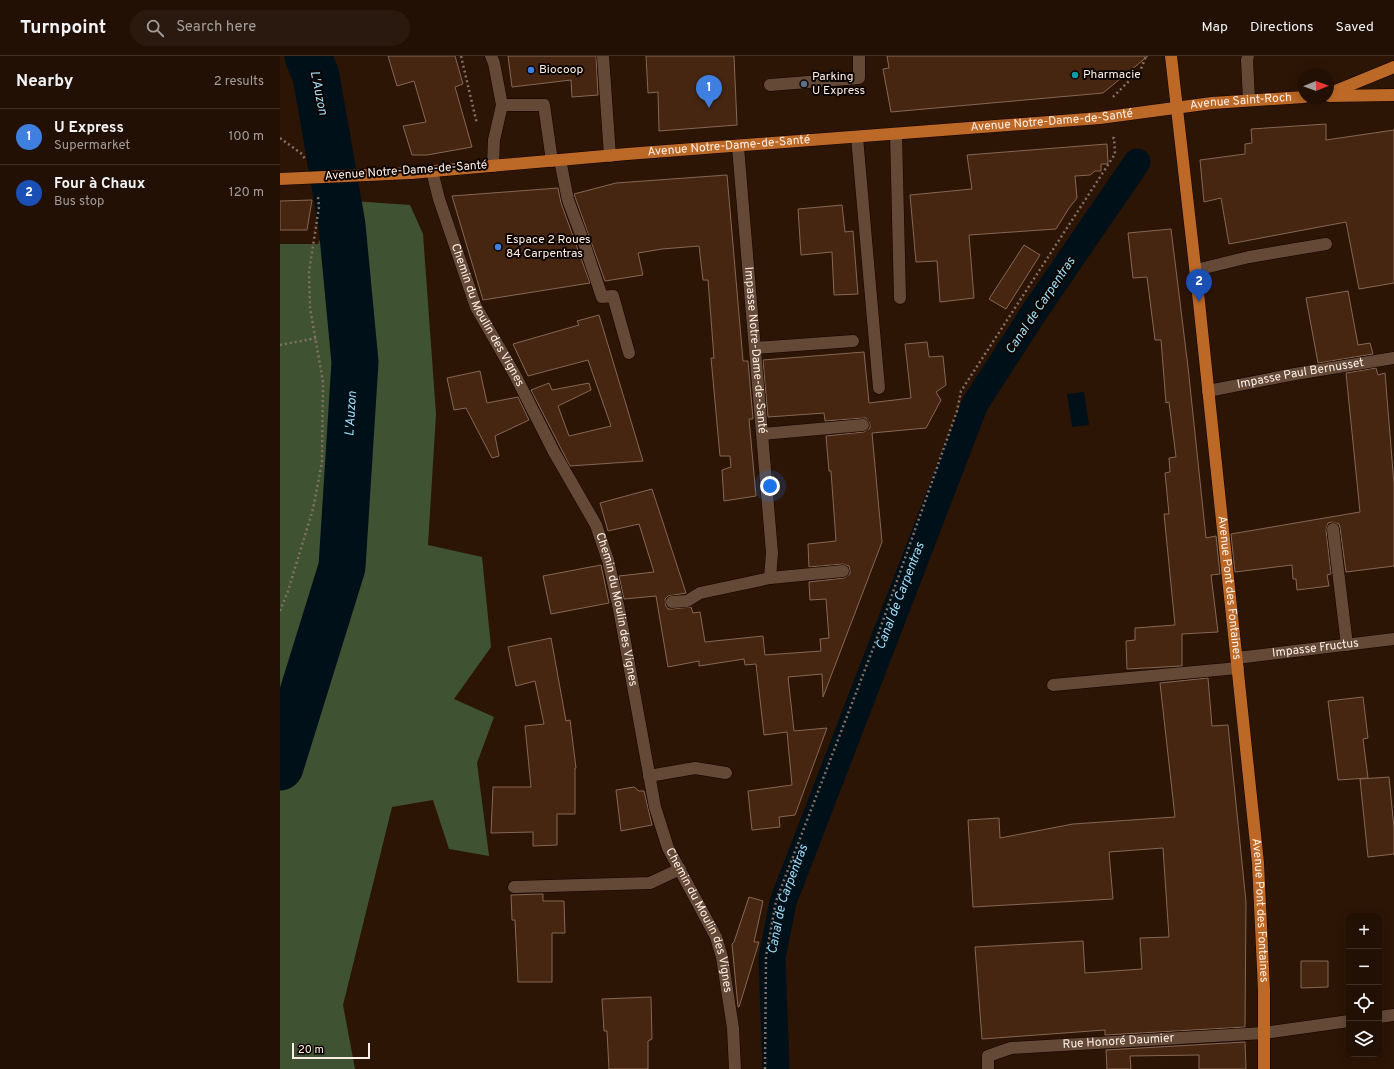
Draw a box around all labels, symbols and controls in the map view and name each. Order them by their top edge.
search box [130,10,410,46]
text: Turnpoint [20,16,106,40]
icon: search [144,17,166,39]
text: Search here [176,18,256,37]
text: Map [1202,19,1228,36]
text: Directions [1250,19,1314,36]
text: Saved [1336,19,1374,36]
place label: Biocoop [539,62,583,78]
marker: Biocoop [526,65,536,75]
place label: Pharmacie [1083,67,1141,83]
north arrow [1298,68,1334,104]
water label: L'Auzon [305,69,331,117]
place label: Parking U Express [812,69,865,99]
marker: Pharmacie [1070,70,1080,80]
text: Nearby [16,71,73,93]
text: 2 results [214,74,264,90]
pin: 1 [696,75,722,108]
marker: Parking U Express [799,79,809,89]
street label: Avenue Saint-Roch [1189,90,1292,114]
street label: Avenue Notre-Dame-de-Santé [970,106,1134,136]
text: U Express [54,119,124,138]
text: 1 [26,129,32,145]
text: 100 m [228,129,264,145]
street label: Avenue Notre-Dame-de-Santé [647,132,811,160]
text: Supermarket [54,138,130,154]
street label: Avenue Notre-Dame-de-Santé [324,157,488,185]
text: Four à Chaux [54,175,145,194]
text: 2 [25,185,33,201]
text: 120 m [229,185,264,201]
text: Bus stop [54,194,104,210]
place label: Espace 2 Roues 84 Carpentras [506,232,591,262]
street label: Chemin du Moulin des Vignes [447,241,528,389]
marker: Espace 2 Roues 84 Carpentras [493,242,503,252]
water label: Canal de Carpentras [1003,254,1079,357]
street label: Impasse Notre-Dame-de-Santé [740,266,770,434]
pin: 2 [1186,269,1212,302]
street label: Impasse Paul Bernusset [1236,355,1365,393]
water label: L'Auzon [342,391,361,437]
your location [760,476,780,496]
street label: Avenue Pont des Fontaines [1214,515,1245,661]
street label: Chemin du Moulin des Vignes [591,530,641,688]
water label: Canal de Carpentras [873,540,929,652]
street label: Impasse Fructus [1271,635,1360,662]
street label: Avenue Pont des Fontaines [1247,837,1272,983]
water label: Canal de Carpentras [765,842,812,955]
street label: Chemin du Moulin des Vignes [661,845,735,994]
map controls [1346,913,1382,1057]
button: + [1346,913,1382,949]
button: − [1346,949,1382,985]
button: locate [1346,985,1382,1021]
button: layers [1346,1021,1382,1057]
street label: Rue Honoré Daumier [1062,1030,1175,1053]
scale bar [292,1041,370,1060]
text: 20 m [298,1043,324,1057]

